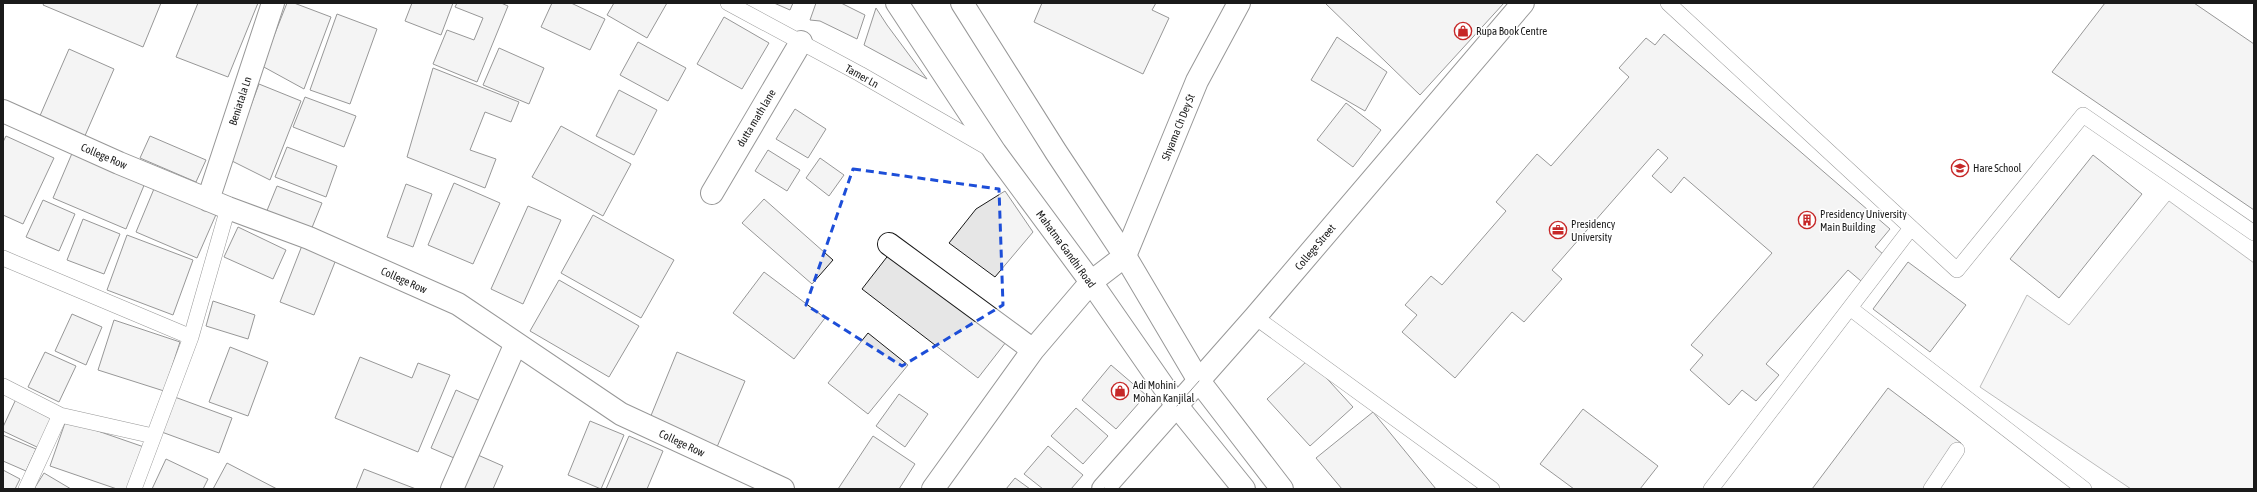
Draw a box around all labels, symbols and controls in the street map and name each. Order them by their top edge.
shop icon: Rupa Book Centre [1453,21,1473,41]
place label: Rupa Book Centre [1476,25,1547,37]
street label: Tamer Ln [843,62,881,90]
street label: Beniatala Ln [226,75,254,127]
street label: dutta math lane [734,87,778,149]
street label: Shyama Ch Dey St [1159,92,1197,162]
street label: College Row [79,141,129,171]
school or university icon: Hare School [1950,158,1970,178]
place label: Hare School [1973,162,2022,174]
street label: Mahatma Gandhi Road [1034,208,1098,290]
place label: Presidency University Main Building [1820,208,1907,233]
building icon: Presidency University Main Building [1797,210,1817,230]
place label: Presidency University [1571,218,1616,243]
office icon: Presidency University [1548,220,1568,240]
street label: College Street [1292,222,1338,272]
street label: College Row [379,265,429,296]
place label: Adi Mohini Mohan Kanjilal [1133,379,1195,404]
shop icon: Adi Mohini Mohan Kanjilal [1110,381,1130,401]
street label: College Row [657,427,707,459]

